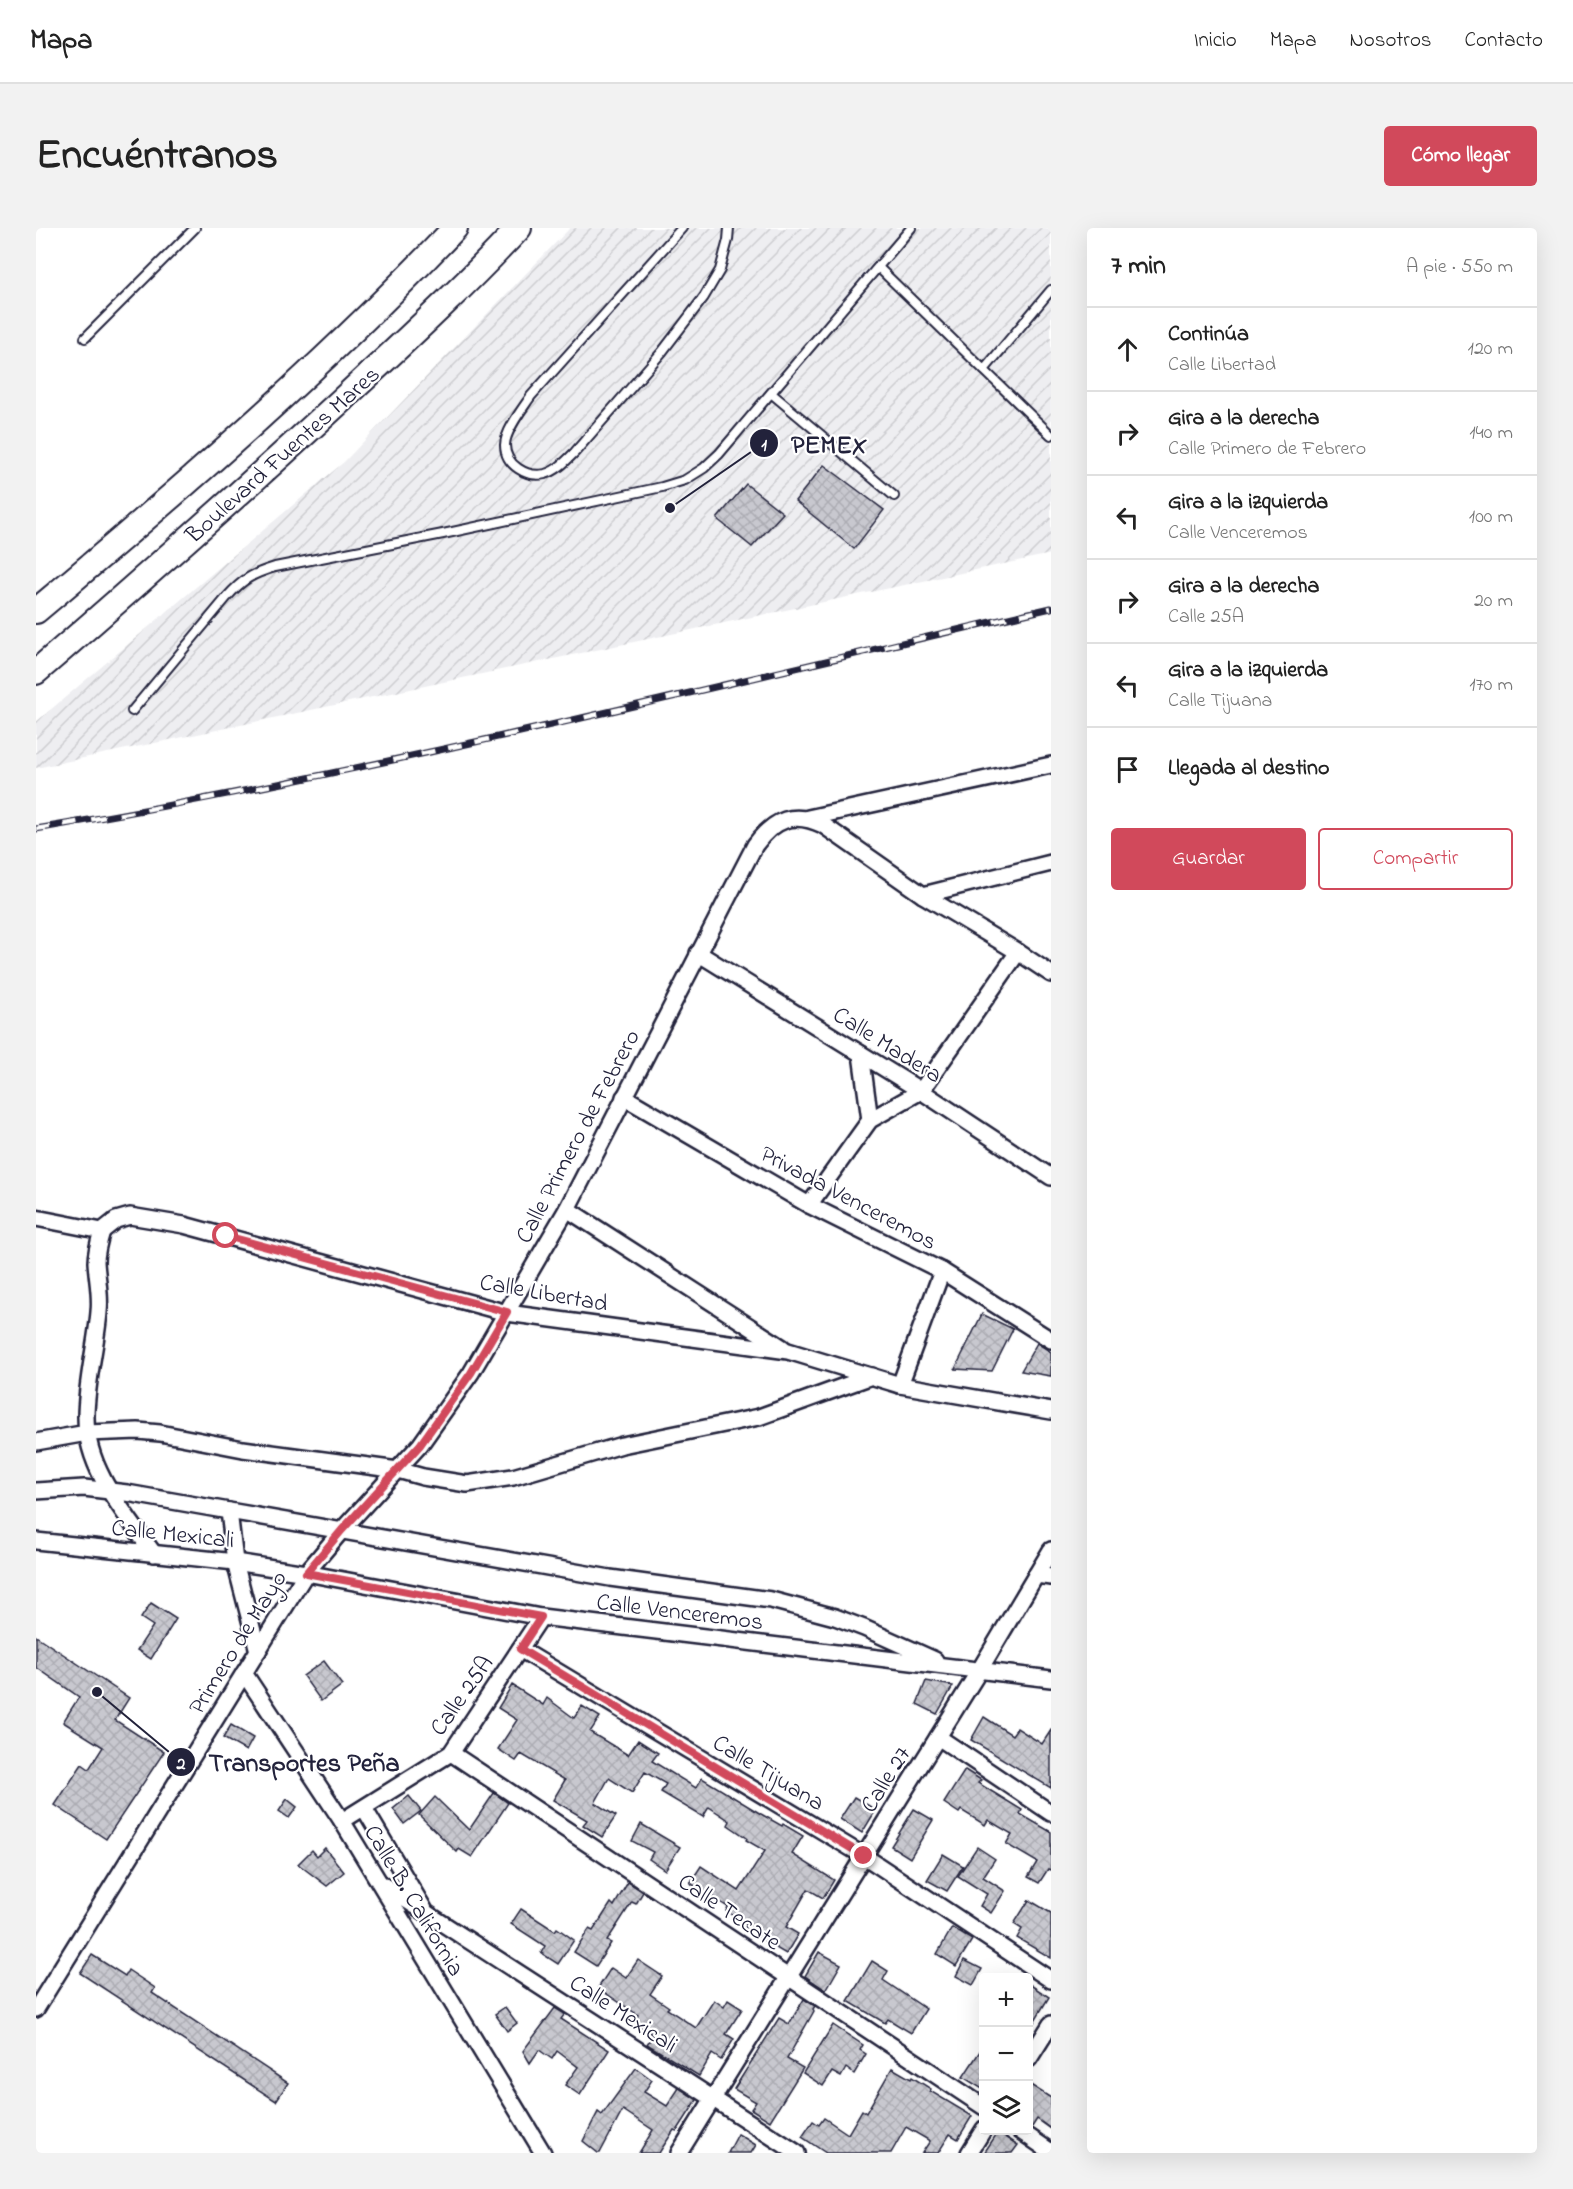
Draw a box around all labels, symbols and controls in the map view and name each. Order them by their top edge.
text: Mapa [30,21,92,62]
text: Inicio [1194,26,1237,56]
text: Mapa [1270,26,1317,56]
text: Nosotros [1350,26,1432,56]
text: Contacto [1465,26,1543,56]
text: Encuéntranos [36,126,278,187]
button: Cómo llegar [1384,126,1537,186]
text: 7 min [1111,248,1166,286]
text: A pie · 550 m [1406,253,1513,282]
text: Continúa [1168,319,1249,351]
icon: ahead [1111,333,1144,366]
text: 120 m [1468,335,1513,364]
text: Calle Libertad [1168,351,1276,380]
street label: Boulevard Fuentes Mares [178,359,389,554]
text: Gira a la derecha [1168,403,1319,435]
icon: right [1111,417,1144,450]
text: 140 m [1469,419,1513,448]
callout: PEMEX [749,421,879,465]
text: PEMEX [791,428,867,466]
text: 1 [761,433,767,459]
text: Calle Primero de Febrero [1168,435,1366,464]
text: Gira a la izquierda [1168,487,1328,519]
icon: left [1111,501,1144,534]
text: 100 m [1469,503,1513,532]
text: Calle Venceremos [1168,519,1308,548]
text: Gira a la derecha [1168,571,1319,603]
icon: right [1111,585,1144,618]
text: 20 m [1474,587,1513,616]
text: Calle 25A [1168,603,1244,632]
text: Gira a la izquierda [1168,655,1328,687]
icon: left [1111,669,1144,702]
text: 170 m [1469,671,1513,700]
text: Calle Tijuana [1168,687,1272,716]
icon: arrive [1111,753,1144,786]
text: Llegada al destino [1168,753,1329,785]
button: Guardar [1111,828,1306,890]
button: Compartir [1318,828,1513,890]
street label: Calle Madera [825,999,948,1094]
street label: Calle Primero de Febrero [508,1024,650,1250]
street label: Privada Venceremos [753,1138,942,1261]
route start [212,1222,238,1248]
street label: Calle Libertad [477,1266,611,1323]
street label: Calle Mexicali [110,1512,236,1559]
street label: Primero de Mayo [181,1565,298,1723]
street label: Calle Venceremos [594,1586,765,1641]
street label: Calle 25A [422,1649,504,1744]
street label: Calle Tijuana [705,1727,830,1821]
callout: Transportes Peña [166,1740,411,1784]
street label: Calle 27 [853,1740,921,1820]
text: Transportes Peña [209,1746,399,1784]
text: 2 [176,1752,186,1778]
street label: Calle B. California [354,1819,472,1984]
route end [850,1842,876,1868]
street label: Calle Tecate [670,1866,787,1961]
street label: Calle Mexicali [561,1967,684,2063]
map controls [979,1973,1033,2135]
button: + [979,1973,1033,2027]
button: − [979,2027,1033,2081]
button: layers [979,2081,1033,2135]

